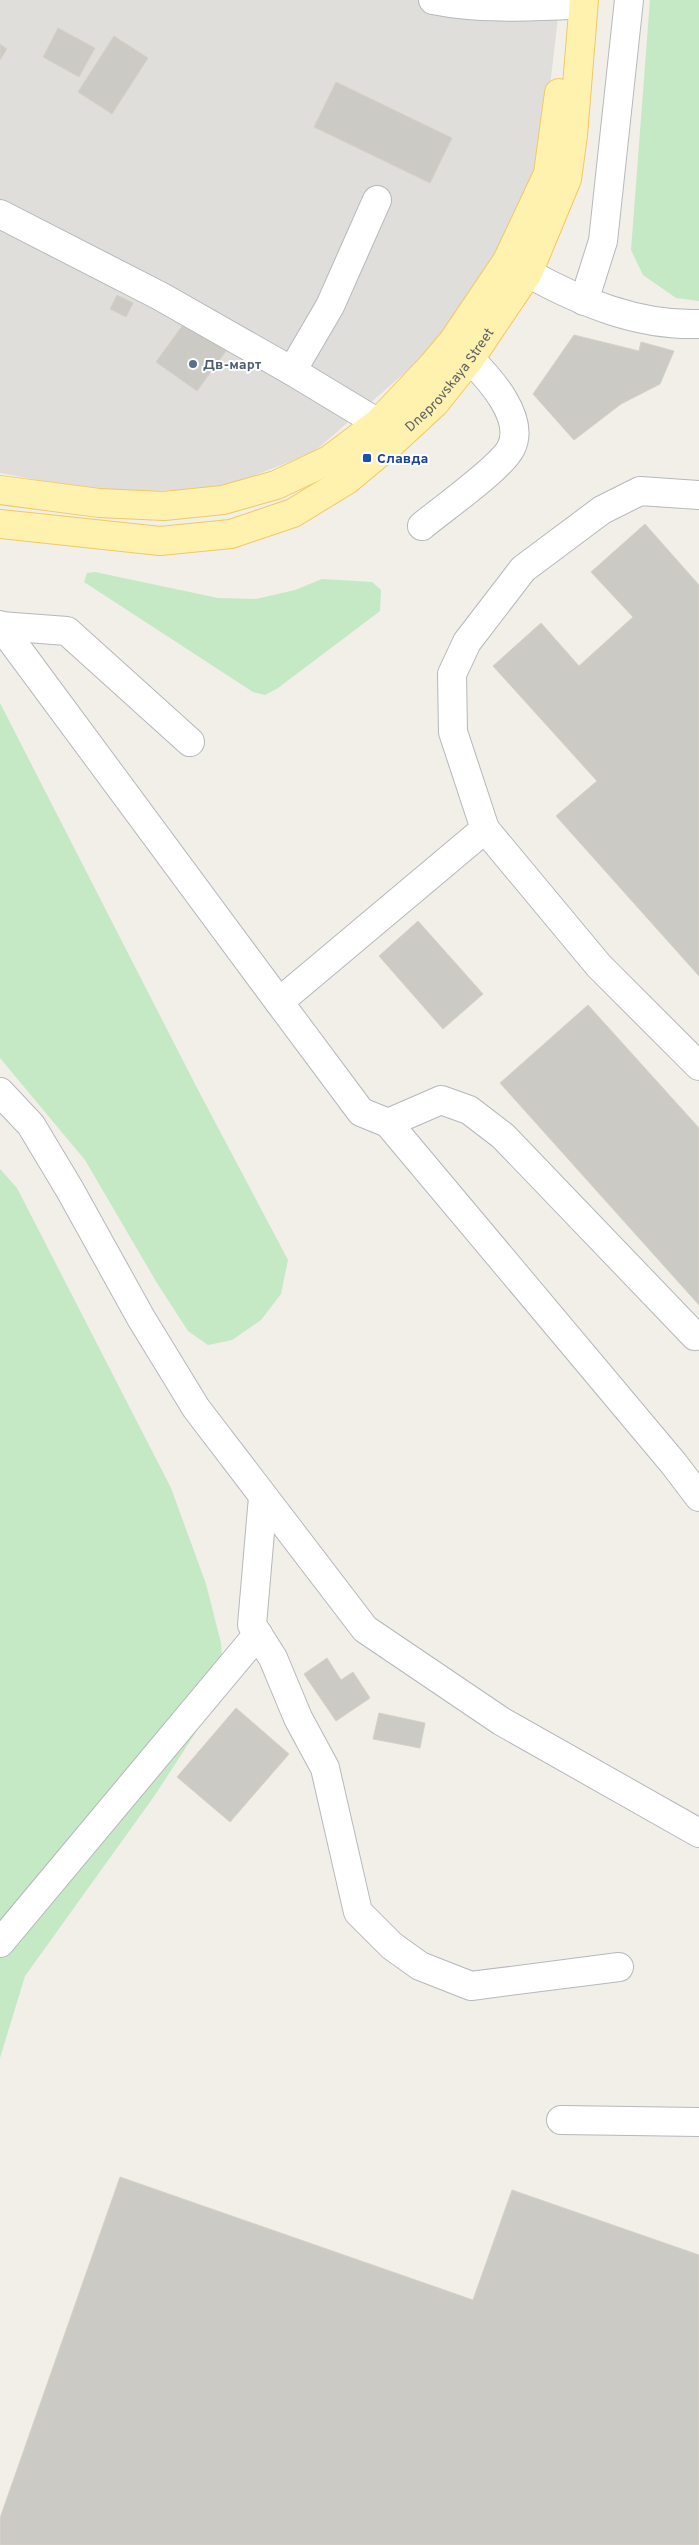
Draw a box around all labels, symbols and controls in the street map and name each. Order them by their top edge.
street label: Dneprovskaya Street [402,325,498,436]
place label: Дв-март [203,357,262,374]
marker: Дв-март [187,358,199,370]
place label: Славда [377,451,428,468]
marker: Славда [361,452,373,464]

